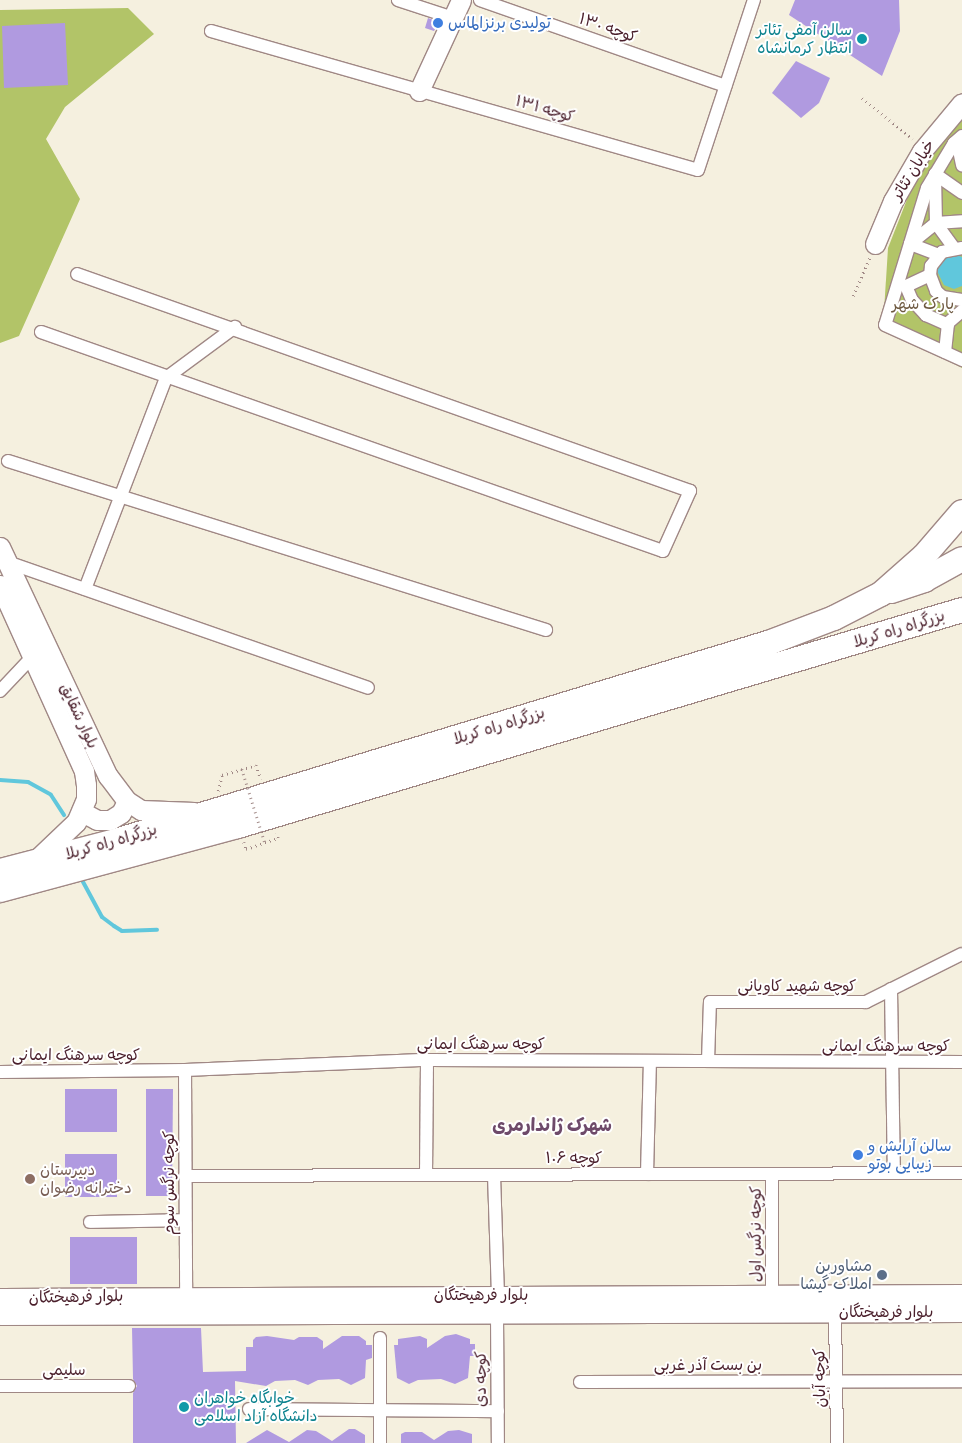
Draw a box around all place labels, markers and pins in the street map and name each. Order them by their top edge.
place label: تولیدی برنزالماس [448,13,551,33]
marker: تولیدی برنزالماس [432,17,444,29]
place label: سالن آمفی تئاتر انتظار کرمانشاه [756,20,852,58]
marker: سالن آمفی تئاتر انتظار کرمانشاه [856,33,868,45]
place label: سالن آرایش و زیبایی بوتو [868,1136,952,1174]
marker: سالن آرایش و زیبایی بوتو [852,1149,864,1161]
place label: دبیرستان دخترانه رضوان [40,1160,132,1198]
marker: دبیرستان دخترانه رضوان [24,1173,36,1185]
place label: مشاورین املاک گیشا [800,1256,872,1294]
marker: مشاورین املاک گیشا [876,1269,888,1281]
place label: خوابگاه خواهران دانشگاه آزاد اسلامی [194,1388,317,1426]
marker: خوابگاه خواهران دانشگاه آزاد اسلامی [178,1401,190,1413]

